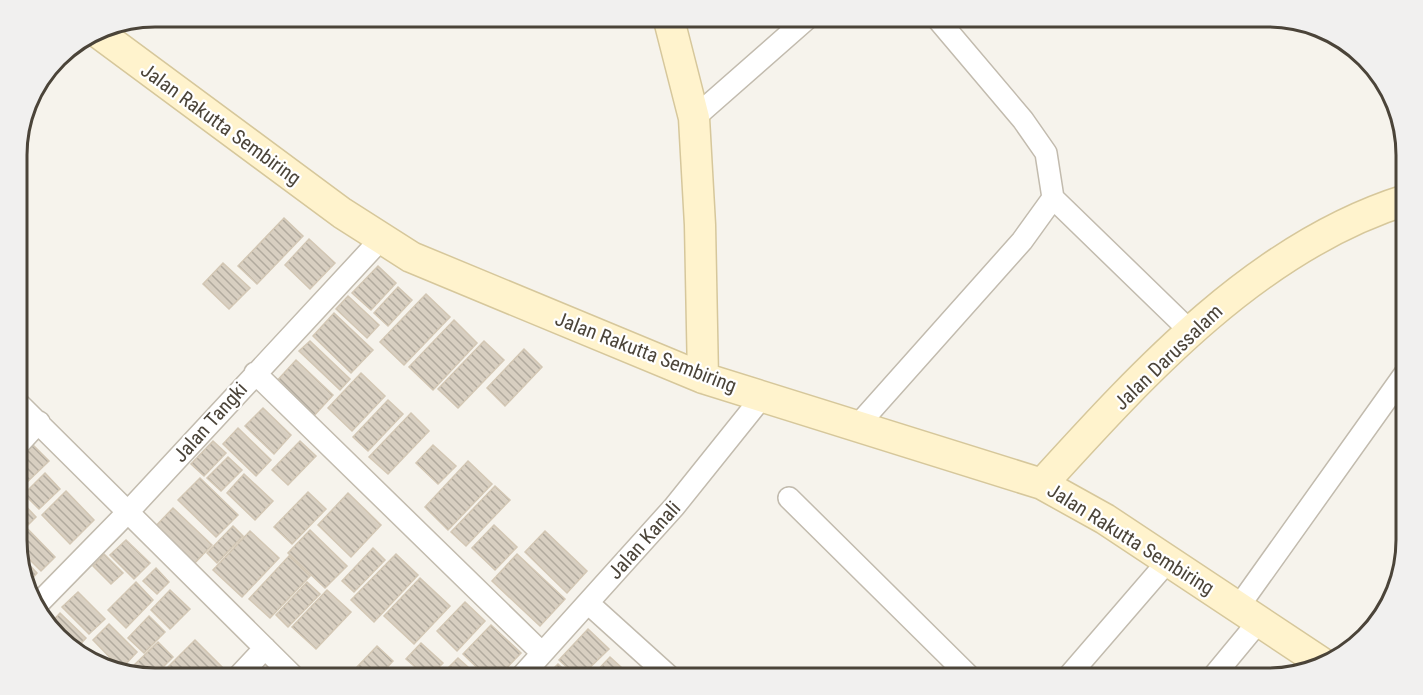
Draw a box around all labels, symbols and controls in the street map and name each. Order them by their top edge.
street label: Jalan Rakutta Sembiring [136,58,306,190]
street label: Jalan Darussalam [1109,299,1227,415]
street label: Jalan Rakutta Sembiring [552,306,740,398]
street label: Jalan Tangki [168,377,252,467]
street label: Jalan Rakutta Sembiring [1043,478,1219,600]
street label: Jalan Kanali [603,496,685,584]

